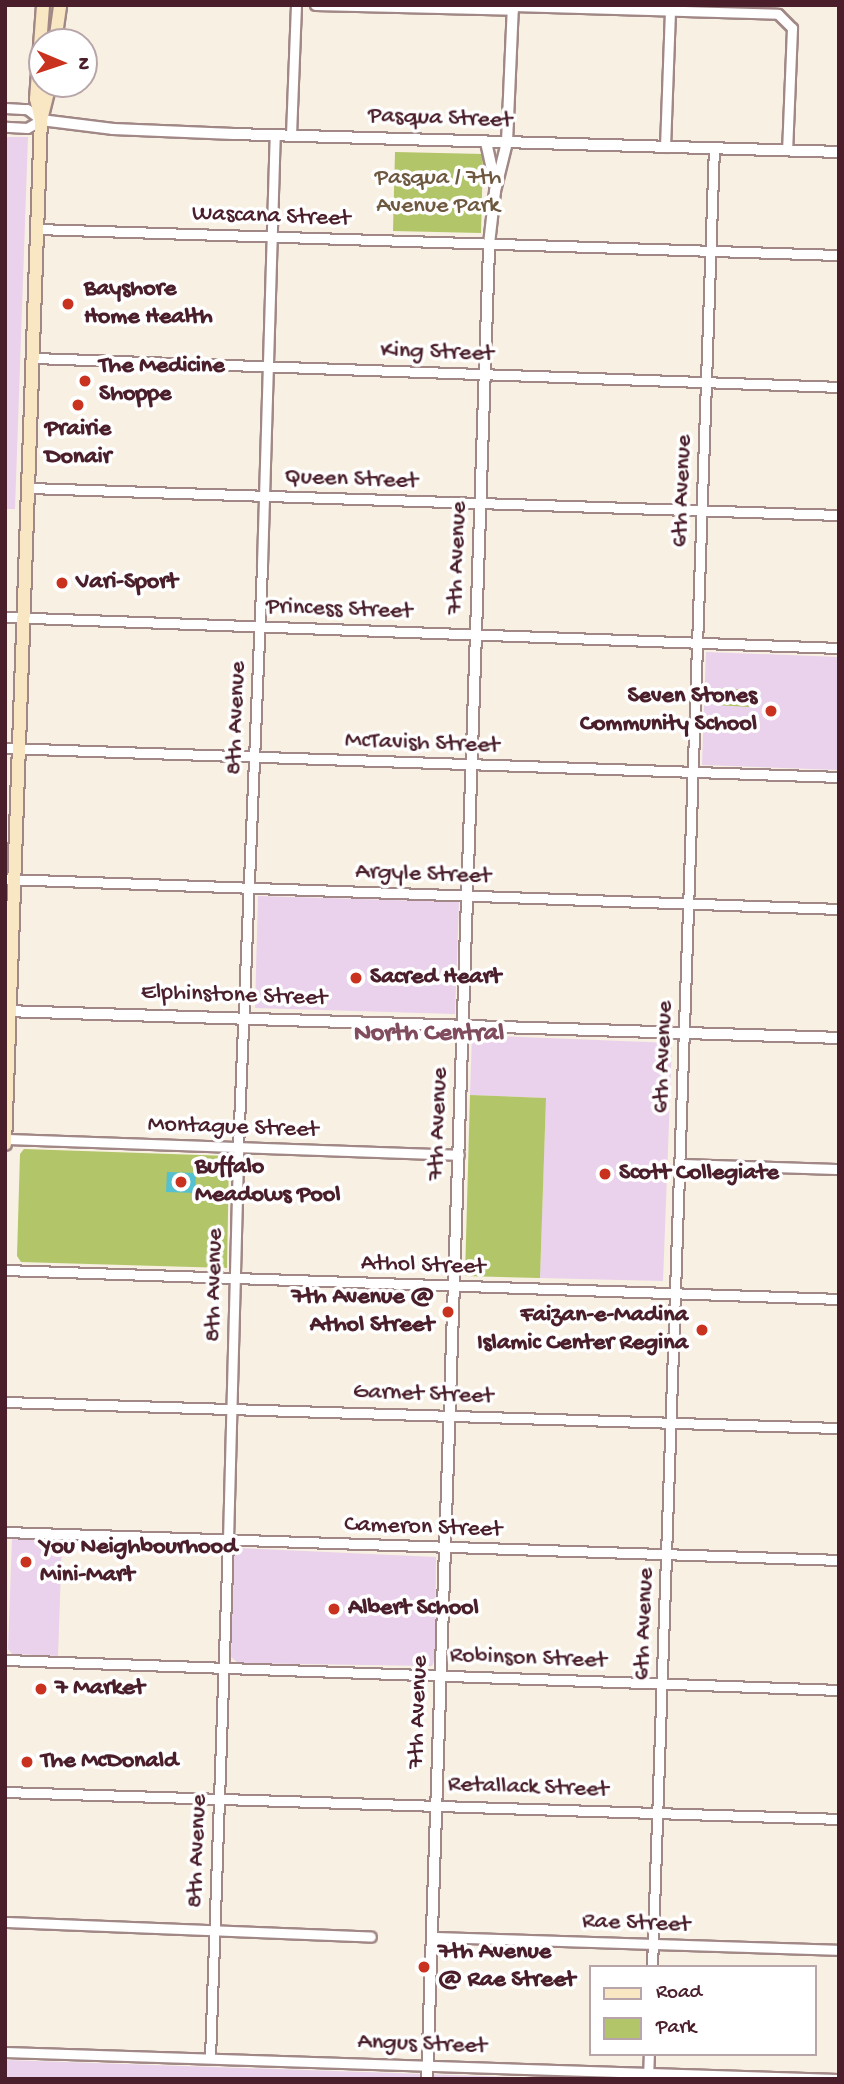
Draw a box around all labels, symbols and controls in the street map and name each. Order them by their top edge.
north arrow [28,28,98,98]
text: N [71,57,94,70]
street label: Pasqua Street [368,102,512,136]
park label: Pasqua / 7th Avenue Park [375,165,501,221]
street label: Wascana Street [191,200,351,234]
place label: Bayshore Home Health [84,276,213,332]
marker: Bayshore Home Health [58,294,78,314]
street label: King Street [380,337,494,369]
place label: The Medicine Shoppe [99,353,225,409]
marker: The Medicine Shoppe [77,373,93,389]
marker: Prairie Donair [70,397,86,413]
place label: Prairie Donair [45,416,111,472]
street label: 6th Avenue [667,434,699,548]
street label: Queen Street [284,463,418,497]
street label: 7th Avenue [442,501,474,615]
place label: Vari-Sport [76,569,178,597]
marker: Vari-Sport [54,575,70,591]
street label: Princess Street [265,593,413,627]
street label: 8th Avenue [221,661,253,775]
place label: Seven Stones Community School [580,683,757,739]
marker: Seven Stones Community School [763,703,779,719]
street label: McTavish Street [344,727,500,761]
street label: Argyle Street [355,858,491,892]
place label: Sacred Heart [370,964,501,992]
marker: Sacred Heart [348,970,364,986]
street label: Elphinstone Street [141,978,327,1014]
street label: 6th Avenue [648,1000,680,1114]
district label: North Central [354,1019,504,1051]
street label: 7th Avenue [423,1067,455,1181]
street label: Montague Street [147,1111,319,1145]
place label: Buffalo Meadows Pool [195,1154,340,1210]
place label: Scott Collegiate [619,1160,779,1188]
marker: Scott Collegiate [597,1166,613,1182]
marker: Buffalo Meadows Pool [173,1174,189,1190]
street label: 8th Avenue [200,1228,230,1342]
street label: Athol Street [360,1249,486,1283]
place label: 7th Avenue @ Athol Street [292,1284,434,1340]
place label: Faizan-e-Madina Islamic Center Regina [477,1302,688,1358]
marker: 7th Avenue @ Athol Street [440,1304,456,1320]
marker: Faizan-e-Madina Islamic Center Regina [694,1322,710,1338]
street label: Garnet Street [352,1378,494,1412]
street label: Cameron Street [344,1511,502,1545]
place label: You Neighbourhood Mini-Mart [40,1534,237,1590]
marker: You Neighbourhood Mini-Mart [18,1554,34,1570]
street label: 6th Avenue [629,1567,661,1681]
place label: Albert School [348,1595,479,1623]
marker: Albert School [326,1601,342,1617]
street label: Robinson Street [449,1642,607,1676]
street label: 7th Avenue [403,1655,435,1769]
place label: 7 Market [55,1675,145,1703]
marker: 7 Market [33,1681,49,1697]
place label: The McDonald [41,1748,178,1776]
marker: The McDonald [19,1754,35,1770]
street label: Retallack Street [447,1771,609,1805]
street label: 8th Avenue [182,1794,214,1908]
street label: Rae Street [582,1908,690,1940]
place label: 7th Avenue @ Rae Street [438,1939,575,1995]
marker: 7th Avenue @ Rae Street [416,1959,432,1975]
legend [588,1965,816,2056]
text: Road [656,1981,702,2006]
text: Park [656,2016,696,2041]
street label: Angus Street [357,2028,487,2062]

